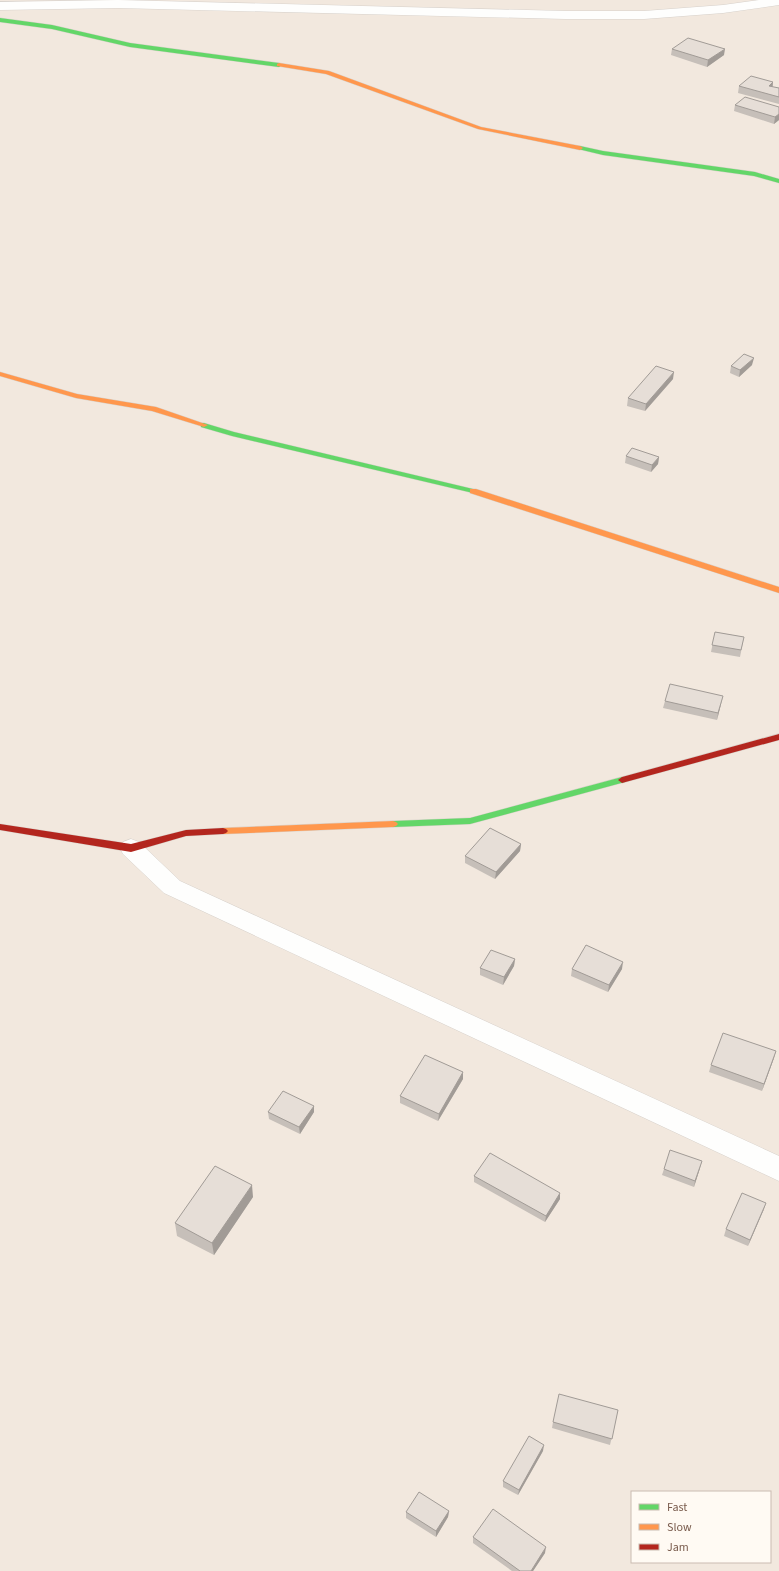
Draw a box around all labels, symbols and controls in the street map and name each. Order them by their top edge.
legend [631,1491,771,1563]
text: Fast [667,1499,687,1516]
text: Slow [667,1519,692,1536]
text: Jam [667,1539,689,1556]

